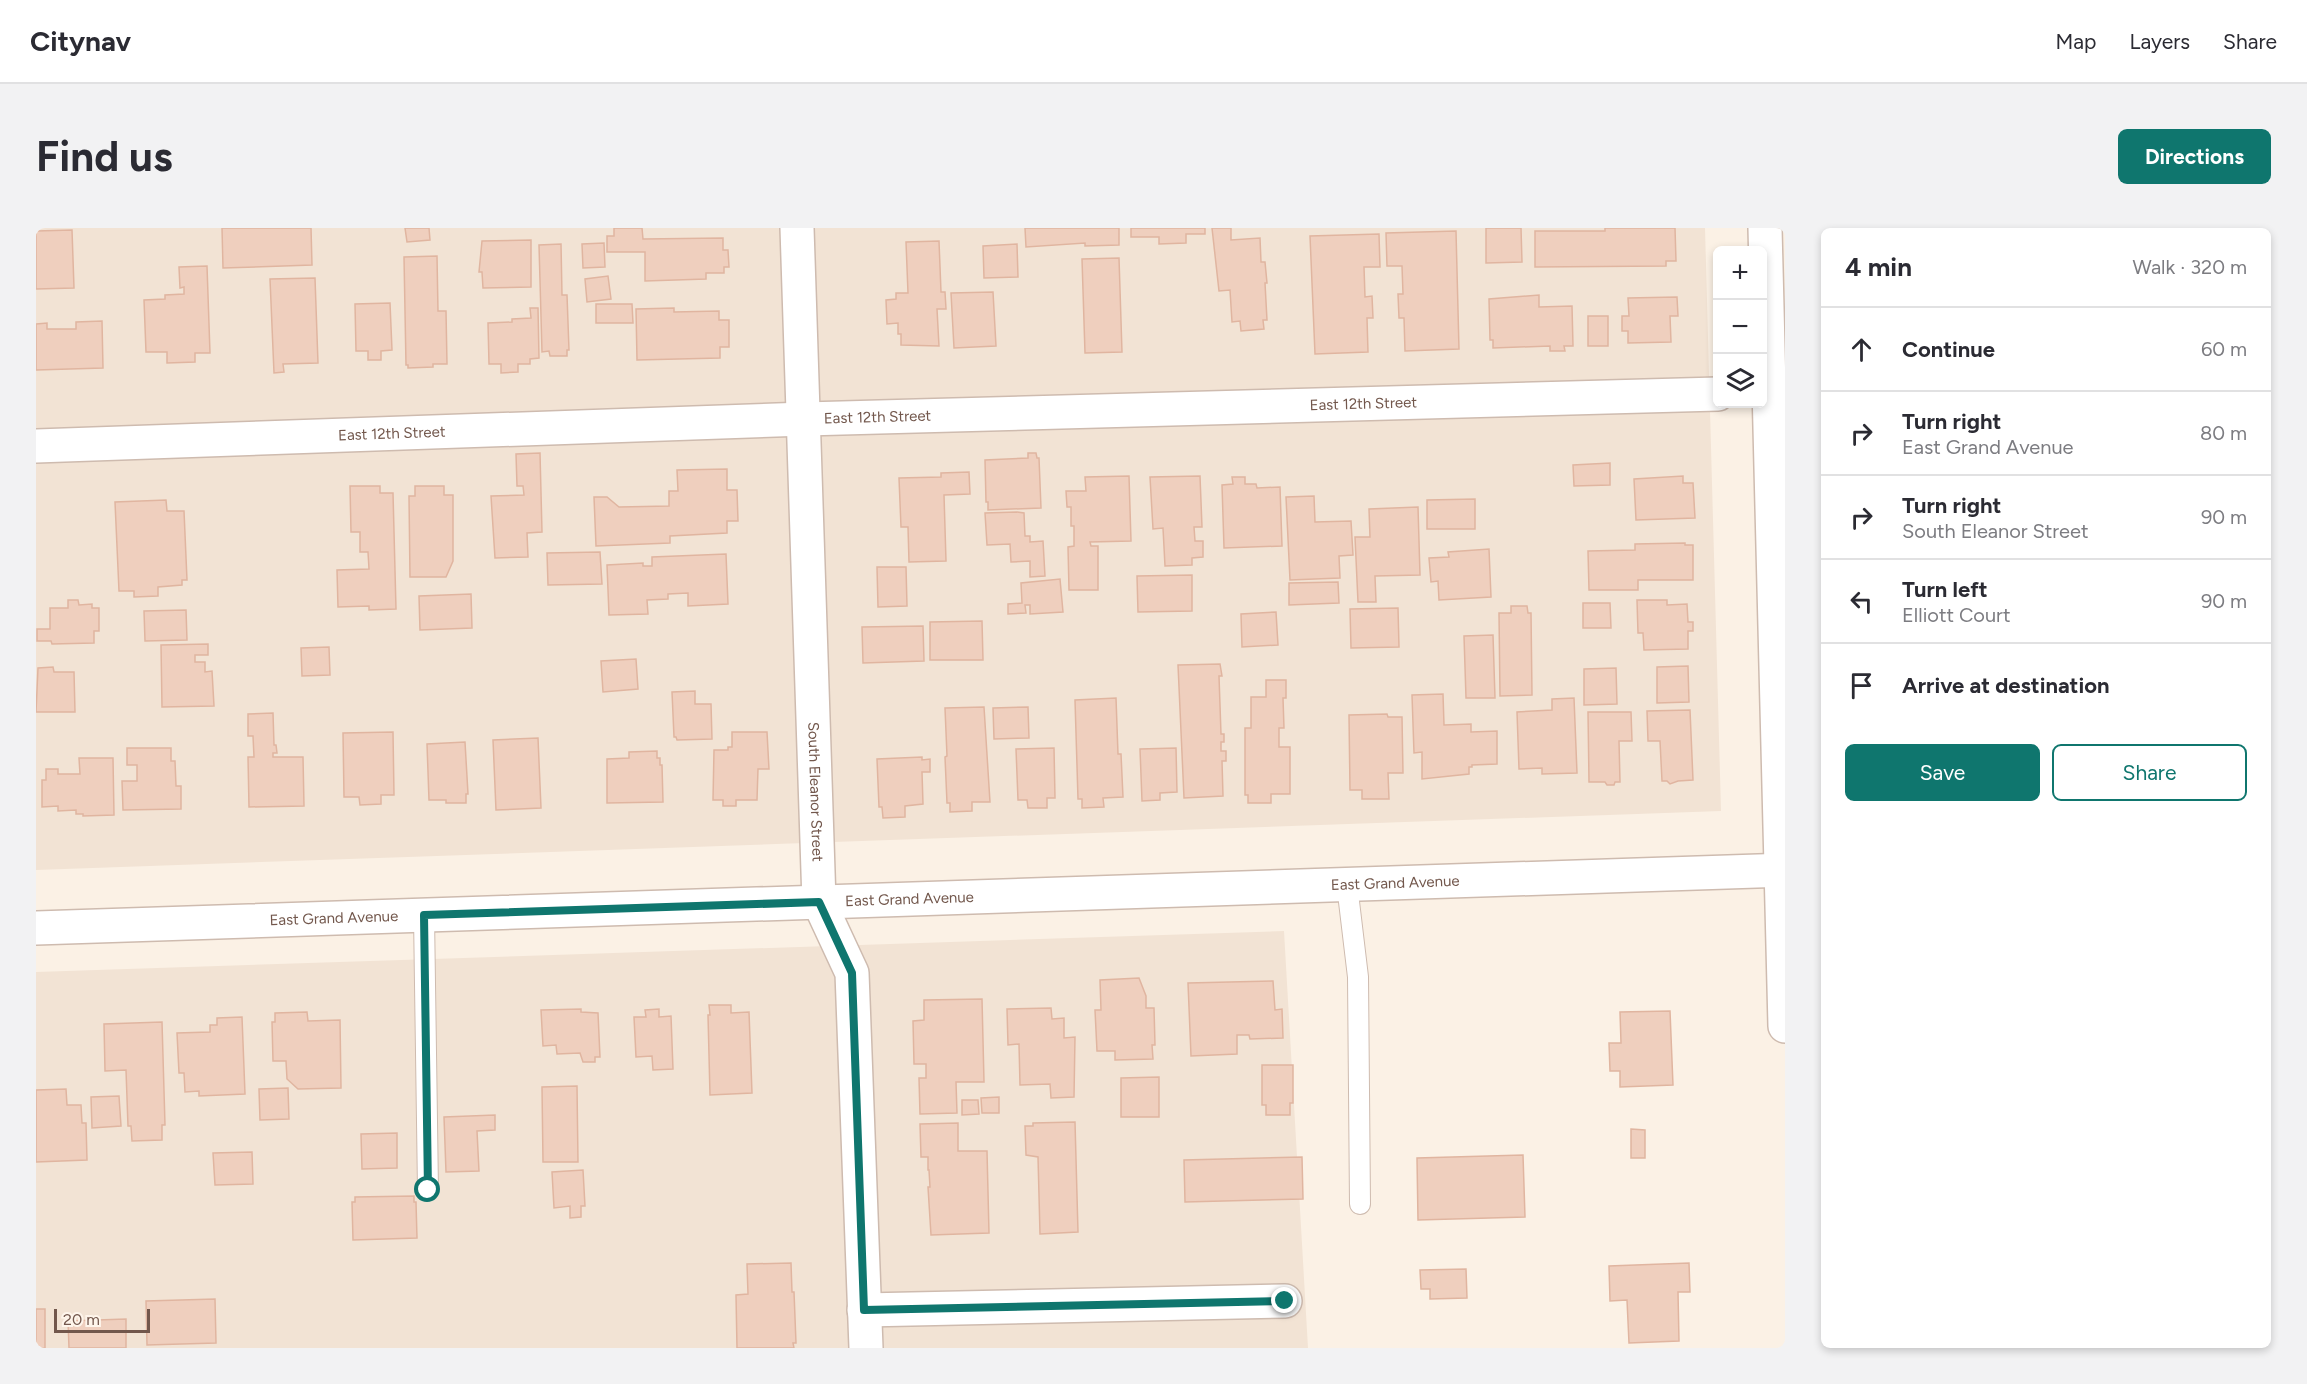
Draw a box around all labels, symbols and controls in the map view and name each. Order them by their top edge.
text: Citynav [30,24,131,58]
text: Map [2056,29,2096,54]
text: Layers [2129,29,2190,54]
text: Share [2223,29,2277,54]
button: Directions [2118,129,2271,184]
text: Find us [36,131,173,182]
map controls [1713,246,1767,408]
button: + [1713,246,1767,300]
text: 4 min [1845,251,1912,283]
text: Walk · 320 m [2133,255,2247,279]
button: − [1713,300,1767,354]
icon: ahead [1845,333,1878,366]
text: Continue [1902,336,1995,363]
text: 60 m [2201,337,2247,361]
button: layers [1713,354,1767,408]
street label: East 12th Street [1309,393,1418,414]
street label: East 12th Street [824,407,932,427]
text: Turn right [1902,408,2001,435]
icon: right [1845,417,1878,450]
text: 80 m [2200,421,2247,445]
street label: East 12th Street [338,423,446,444]
text: East Grand Avenue [1902,435,2073,459]
text: Turn right [1902,492,2001,519]
icon: right [1845,501,1878,534]
text: 90 m [2201,505,2247,529]
text: South Eleanor Street [1902,519,2089,543]
text: Turn left [1902,576,1988,603]
icon: left [1845,585,1878,618]
text: 90 m [2201,589,2247,613]
text: Elliott Court [1902,603,2010,627]
icon: arrive [1845,669,1878,702]
text: Arrive at destination [1902,672,2110,699]
street label: South Eleanor Street [804,721,827,862]
button: Save [1845,744,2040,801]
button: Share [2052,744,2247,801]
street label: East Grand Avenue [1331,872,1460,894]
street label: East Grand Avenue [845,888,974,910]
street label: East Grand Avenue [269,907,398,929]
route start [414,1176,440,1202]
route end [1271,1287,1297,1313]
scale bar [54,1306,150,1334]
text: 20 m [63,1310,100,1329]

